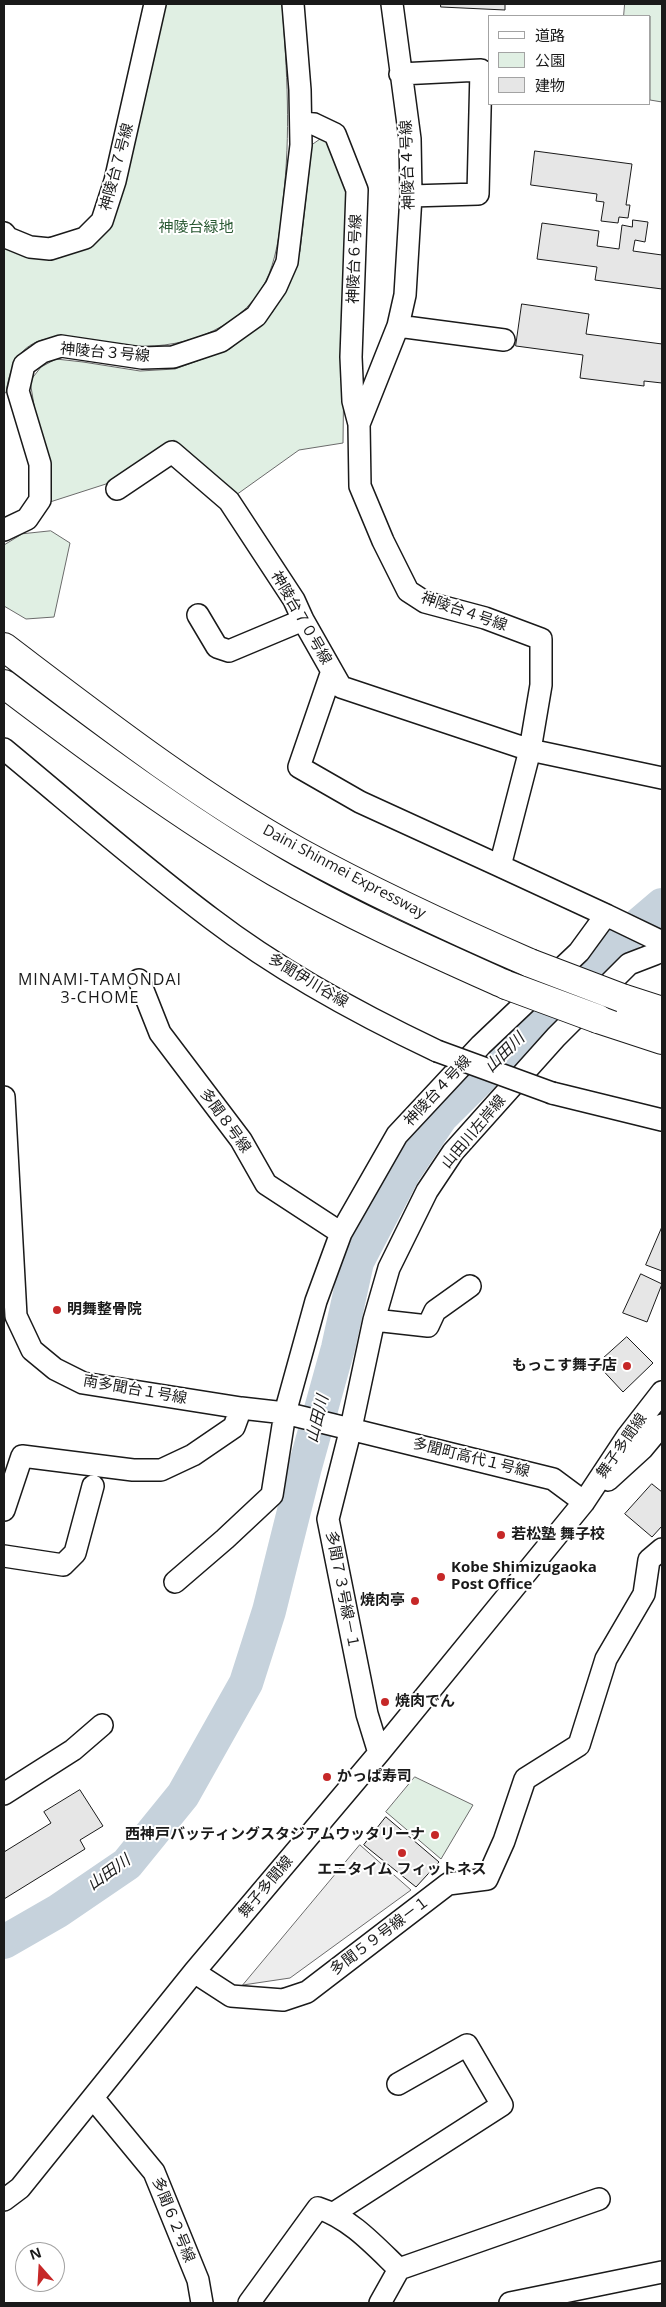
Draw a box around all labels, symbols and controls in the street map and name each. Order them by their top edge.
legend [488,15,651,105]
text: 道路 [535,25,565,45]
text: 公園 [535,50,565,70]
text: 建物 [535,75,565,95]
street label: 神陵台４号線 [397,120,419,210]
street label: 神陵台７号線 [97,121,137,213]
street label: 神陵台６号線 [344,214,366,304]
park label: 神陵台緑地 [159,219,233,237]
street label: 神陵台３号線 [59,340,151,366]
street label: 神陵台７０号線 [267,568,335,668]
street label: 神陵台４号線 [419,589,509,635]
street label: Daini Shinmei Expressway [259,821,429,923]
street label: 多聞伊川谷線 [265,950,351,1012]
district label: MINAMI-TAMONDAI 3-CHOME [16,970,184,1008]
water label: 山田川 [481,1029,529,1077]
street label: 神陵台４号線 [401,1052,475,1130]
street label: 多聞８号線 [196,1085,254,1157]
street label: 山田川左岸線 [438,1092,510,1172]
place label: 明舞整骨院 [67,1301,142,1319]
marker: 明舞整骨院 [51,1304,63,1316]
place label: もっこす舞子店 [512,1357,617,1375]
marker: もっこす舞子店 [621,1360,633,1372]
street label: 南多聞台１号線 [82,1372,188,1408]
water label: 山田川 [303,1393,333,1445]
street label: 舞子多聞線 [593,1410,651,1482]
street label: 多聞町高代１号線 [411,1435,531,1481]
place label: 若松塾 舞子校 [511,1526,605,1544]
street label: 多聞７３号線－１ [322,1529,362,1651]
marker: 若松塾 舞子校 [495,1529,507,1541]
place label: Kobe Shimizugaoka Post Office [451,1559,597,1594]
marker: Kobe Shimizugaoka Post Office [435,1571,447,1583]
place label: 焼肉亭 [360,1592,405,1610]
marker: 焼肉亭 [409,1595,421,1607]
place label: 焼肉でん [395,1693,455,1711]
marker: 焼肉でん [379,1696,391,1708]
place label: かっぱ寿司 [337,1768,412,1786]
marker: かっぱ寿司 [321,1771,333,1783]
place label: 西神戸バッティングスタジアムウッタリーナ [125,1826,425,1844]
marker: 西神戸バッティングスタジアムウッタリーナ [429,1829,441,1841]
marker: エニタイム フィットネス [396,1847,408,1859]
water label: 山田川 [84,1851,134,1895]
street label: 舞子多聞線 [235,1852,297,1922]
place label: エニタイム フィットネス [318,1861,486,1879]
street label: 多聞５９号線－１ [327,1893,433,1979]
street label: 多聞６２号線 [148,2175,198,2265]
north arrow [15,2242,65,2292]
text: N [27,2242,44,2264]

